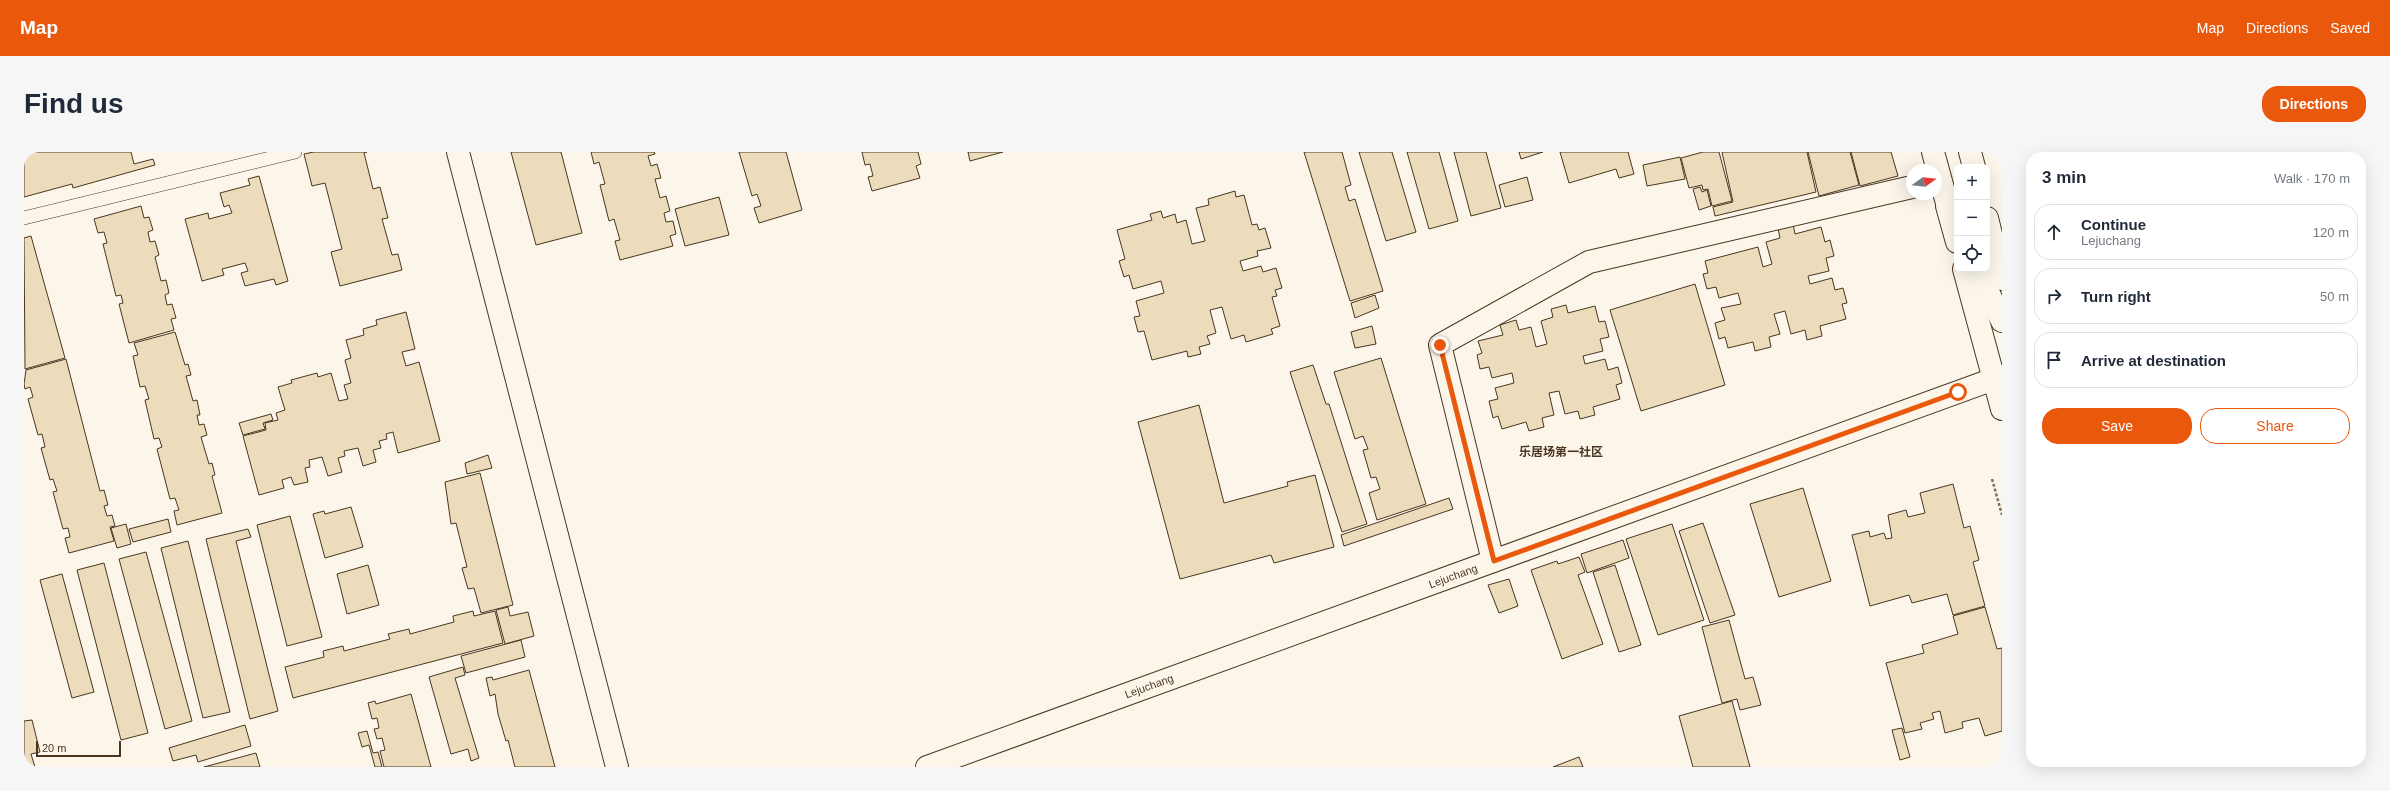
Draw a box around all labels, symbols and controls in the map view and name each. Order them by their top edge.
text: Map [20,17,58,38]
text: Map [2197,20,2224,36]
text: Directions [2246,20,2308,36]
text: Saved [2330,20,2370,36]
button: Directions [2262,86,2366,122]
text: Find us [24,88,124,119]
north arrow [1906,164,1942,200]
map controls [1954,164,1990,272]
button: + [1954,164,1990,200]
text: 3 min [2042,168,2086,187]
text: Walk · 170 m [2274,171,2350,186]
button: − [1954,200,1990,236]
text: Continue [2081,216,2146,233]
icon: ahead [2043,221,2065,243]
text: 120 m [2313,225,2349,240]
text: Lejuchang [2081,233,2141,248]
button: locate [1954,236,1990,272]
icon: right [2043,285,2065,307]
text: Turn right [2081,288,2151,305]
text: 50 m [2320,289,2349,304]
route end [1431,336,1449,354]
icon: arrive [2043,349,2065,371]
text: Arrive at destination [2081,352,2226,369]
route start [1949,383,1967,401]
button: Save [2042,408,2192,444]
button: Share [2200,408,2350,444]
district label: 乐居场第一社区 [1519,445,1603,459]
street label: Lejuchang [1427,562,1479,590]
street label: Lejuchang [1123,672,1175,700]
scale bar [36,739,121,758]
text: 20 m [42,742,66,754]

